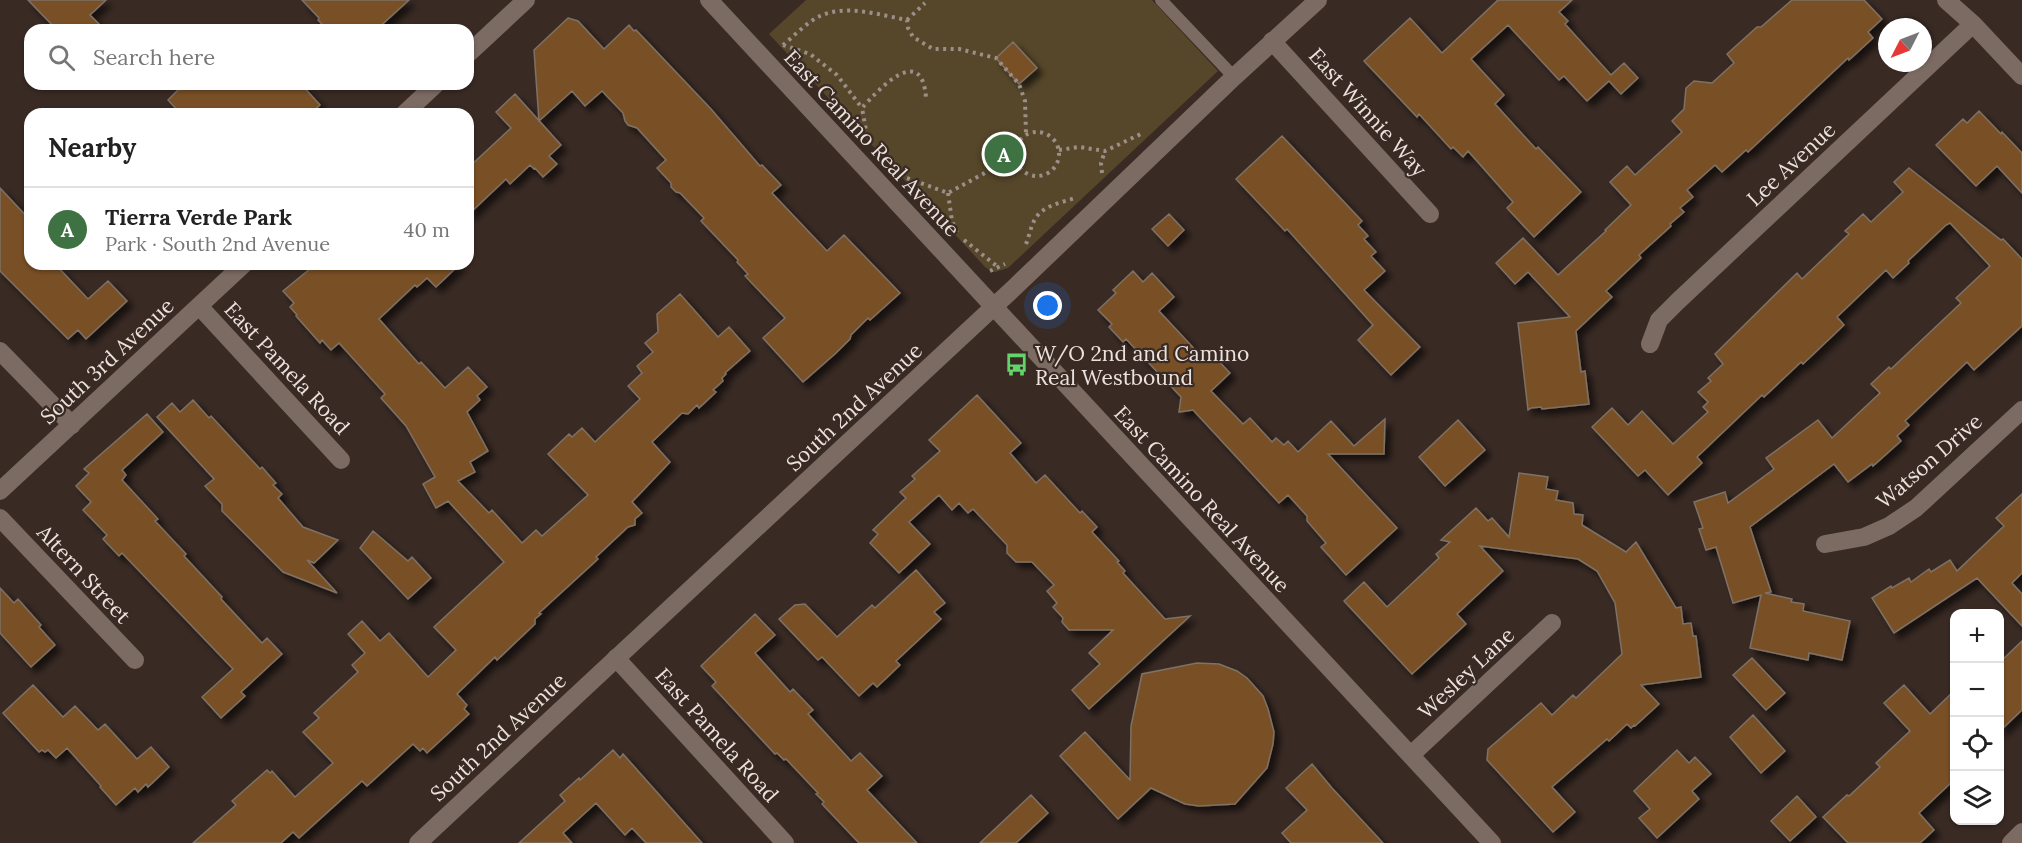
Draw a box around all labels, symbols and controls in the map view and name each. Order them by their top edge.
north arrow [1878,18,1932,72]
search box [24,24,474,90]
icon: search [45,41,78,74]
street label: East Winnie Way [1303,42,1433,182]
text: Search here [93,43,215,71]
street label: East Camino Real Avenue [778,44,966,242]
street label: Lee Avenue [1741,116,1841,212]
text: Nearby [48,131,136,164]
pin: A [984,132,1024,176]
text: Tierra Verde Park [105,203,292,231]
text: A [61,217,74,242]
text: 40 m [404,217,450,242]
text: Park · South 2nd Avenue [105,231,330,256]
your location [1033,291,1062,320]
street label: South 3rd Avenue [35,292,179,430]
street label: East Pamela Road [219,296,355,440]
street label: South 2nd Avenue [780,337,928,477]
place label: W/O 2nd and Camino Real Westbound [1035,340,1249,391]
bus stop icon: W/O 2nd and Camino Real Westbound [1004,352,1030,378]
street label: East Camino Real Avenue [1108,400,1296,598]
street label: Watson Drive [1870,408,1988,514]
street label: Altern Street [31,518,137,630]
map controls [1950,609,2004,825]
button: + [1950,609,2004,663]
street label: Wesley Lane [1412,621,1520,725]
street label: East Pamela Road [650,662,784,808]
button: − [1950,663,2004,717]
street label: South 2nd Avenue [424,667,572,807]
button: locate [1950,717,2004,771]
button: layers [1950,771,2004,825]

